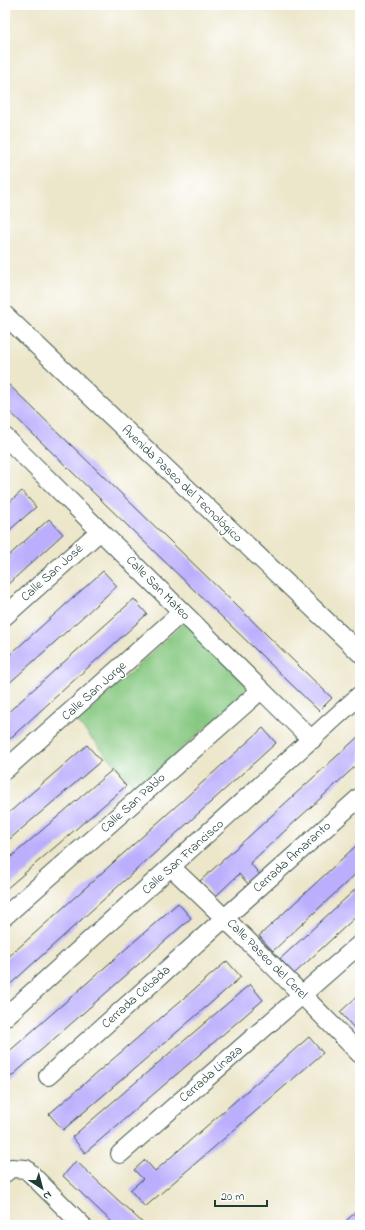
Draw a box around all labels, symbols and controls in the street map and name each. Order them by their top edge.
street label: Avenida Paseo del Tecnológico [116,421,247,548]
street label: Calle San José [17,540,88,606]
street label: Calle San Mateo [121,551,195,625]
street label: Calle San Jorge [57,657,131,726]
street label: Calle San Pablo [96,768,170,837]
street label: Calle San Francisco [138,815,228,899]
street label: Cerrada Amaranto [249,817,335,897]
street label: Calle Paseo del Cerel [222,914,312,1004]
street label: Cerrada Cebada [97,961,175,1033]
street label: Cerrada Linaza [175,1041,247,1107]
north arrow [22,1168,62,1208]
scale bar [215,1182,267,1208]
text: N [40,1187,55,1204]
text: 20 m [221,1188,244,1206]

